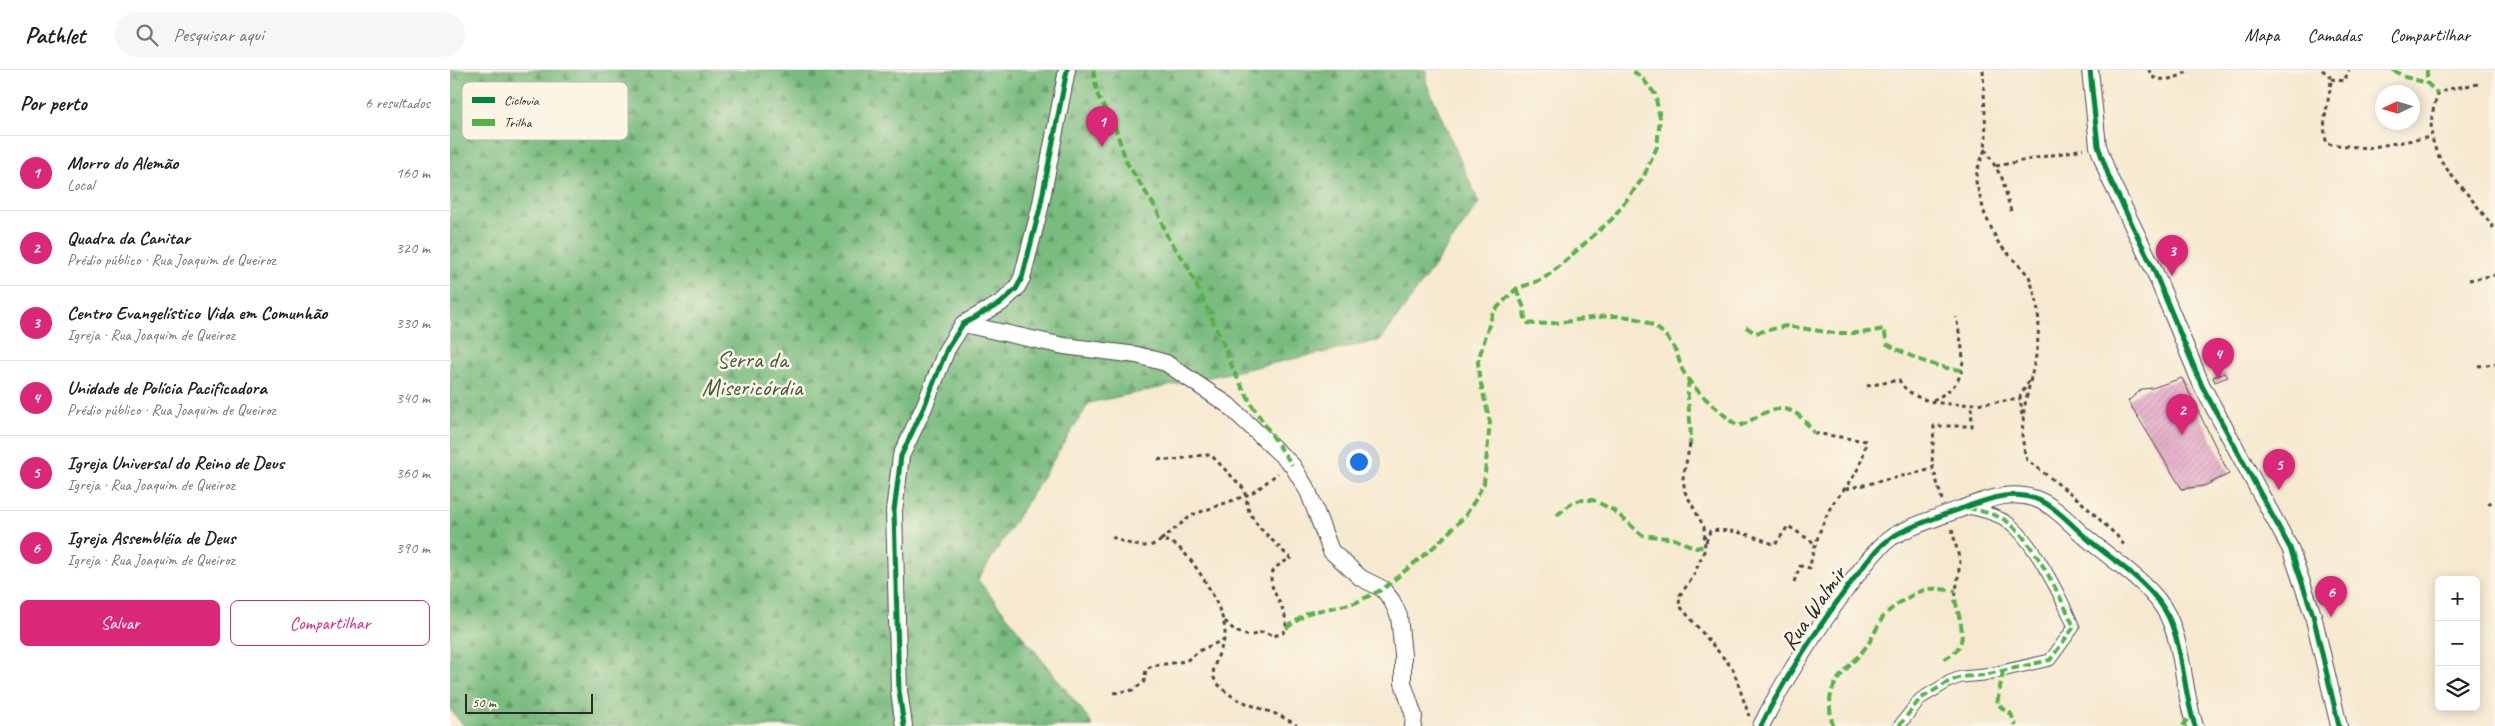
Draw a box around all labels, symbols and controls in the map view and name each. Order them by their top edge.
search box [115,12,465,57]
text: Pathlet [25,20,85,50]
icon: search [133,21,161,49]
text: Pesquisar aqui [173,23,264,47]
text: Mapa [2245,24,2279,46]
text: Camadas [2307,24,2362,46]
text: Compartilhar [2390,24,2470,46]
legend [462,82,628,140]
north arrow [2375,85,2420,130]
text: Por perto [20,90,87,116]
text: Ciclovia [504,92,540,109]
text: 6 resultados [365,93,430,113]
pin: 1 [1086,106,1118,147]
text: Trilha [504,114,533,131]
text: Morro do Alemão [67,151,178,175]
text: 1 [32,163,40,183]
text: 160 m [396,163,430,183]
text: Local [67,175,94,195]
text: Quadra da Canitar [67,226,190,250]
pin: 3 [2156,235,2188,276]
text: 2 [32,238,40,258]
text: 320 m [396,238,430,258]
text: Prédio público · Rua Joaquim de Queiroz [67,250,276,270]
text: Centro Evangelístico Vida em Comunhão [67,301,327,325]
text: 3 [32,313,40,333]
text: 330 m [396,313,430,333]
text: Igreja · Rua Joaquim de Queiroz [67,325,235,345]
pin: 4 [2202,338,2234,379]
park label: Serra da Misericórdia [702,344,804,402]
text: Unidade de Polícia Pacificadora [67,376,267,400]
text: 4 [32,388,40,408]
text: 340 m [396,388,430,408]
pin: 2 [2166,394,2198,435]
text: Prédio público · Rua Joaquim de Queiroz [67,400,276,420]
your location [1346,449,1372,475]
pin: 5 [2263,449,2295,490]
text: Igreja Universal do Reino de Deus [67,451,284,475]
text: 5 [33,463,39,483]
text: 360 m [396,463,430,483]
text: Igreja · Rua Joaquim de Queiroz [67,475,235,495]
text: Igreja Assembléia de Deus [67,526,235,550]
text: 6 [32,538,40,558]
text: 390 m [396,538,430,558]
text: Igreja · Rua Joaquim de Queiroz [67,550,235,570]
street label: Rua Walmir [1773,558,1854,656]
pin: 6 [2315,576,2347,617]
map controls [2435,576,2480,711]
button: + [2435,576,2480,621]
button: Salvar [20,600,220,646]
button: Compartilhar [230,600,430,646]
button: − [2435,621,2480,666]
button: layers [2435,666,2480,711]
scale bar [465,691,592,714]
text: 50 m [472,694,496,711]

